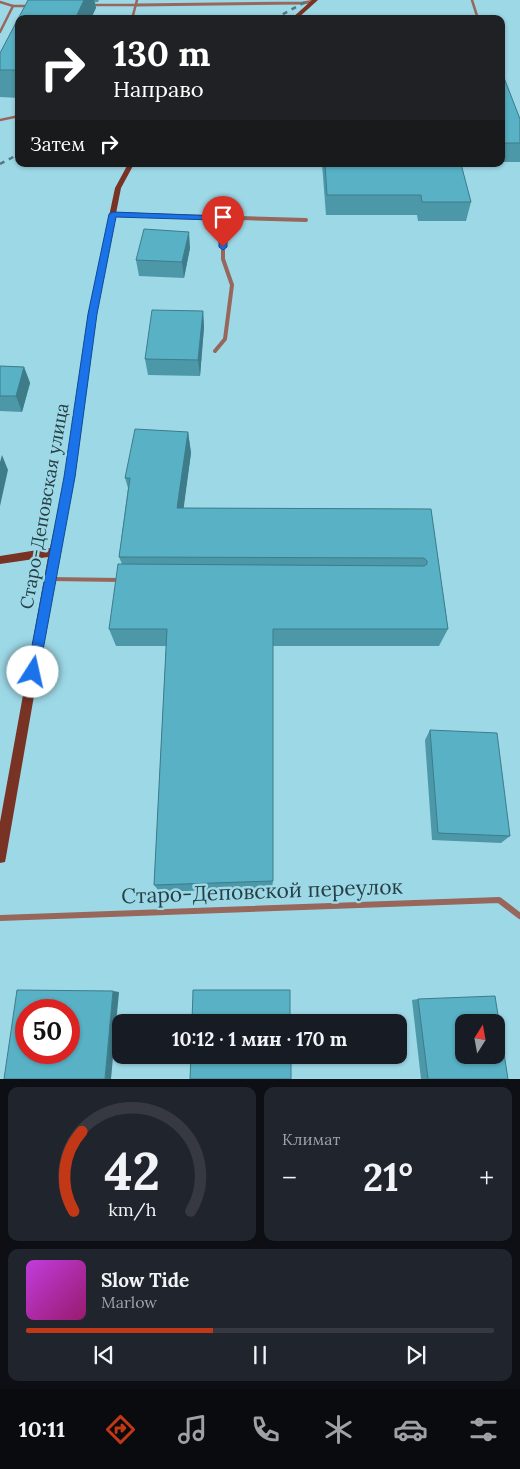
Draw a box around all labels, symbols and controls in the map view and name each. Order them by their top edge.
text: 130 m [113,31,210,76]
icon: right [30,35,95,100]
text: Направо [113,75,204,103]
icon: right [95,130,123,158]
text: Затем [30,132,85,156]
pin [202,196,244,247]
icon: arrive [209,203,237,231]
street label: Старо-Деповская улица [15,401,73,611]
position arrow [6,645,58,697]
street label: Старо-Деповской переулок [121,873,404,909]
speed limit sign: 50 [15,999,80,1064]
north arrow [455,1014,505,1064]
map controls [455,1014,505,1064]
text: 10:12 · 1 мин · 170 m [172,1027,347,1051]
text: Климат [282,1129,340,1149]
text: 42 [104,1138,160,1204]
text: 21° [363,1153,413,1201]
text: − [282,1160,297,1196]
text: + [479,1160,494,1196]
text: km/h [108,1198,156,1221]
text: Slow Tide [101,1268,189,1292]
text: Marlow [101,1292,157,1312]
icon: previous [90,1341,118,1369]
icon: pause [246,1341,274,1369]
icon: next [402,1341,430,1369]
icon: directions [103,1412,138,1447]
icon: music [175,1412,210,1447]
icon: phone [248,1412,283,1447]
icon: climate [321,1412,356,1447]
icon: car [393,1412,428,1447]
icon: filters [466,1412,501,1447]
text: 10:11 [19,1415,65,1443]

